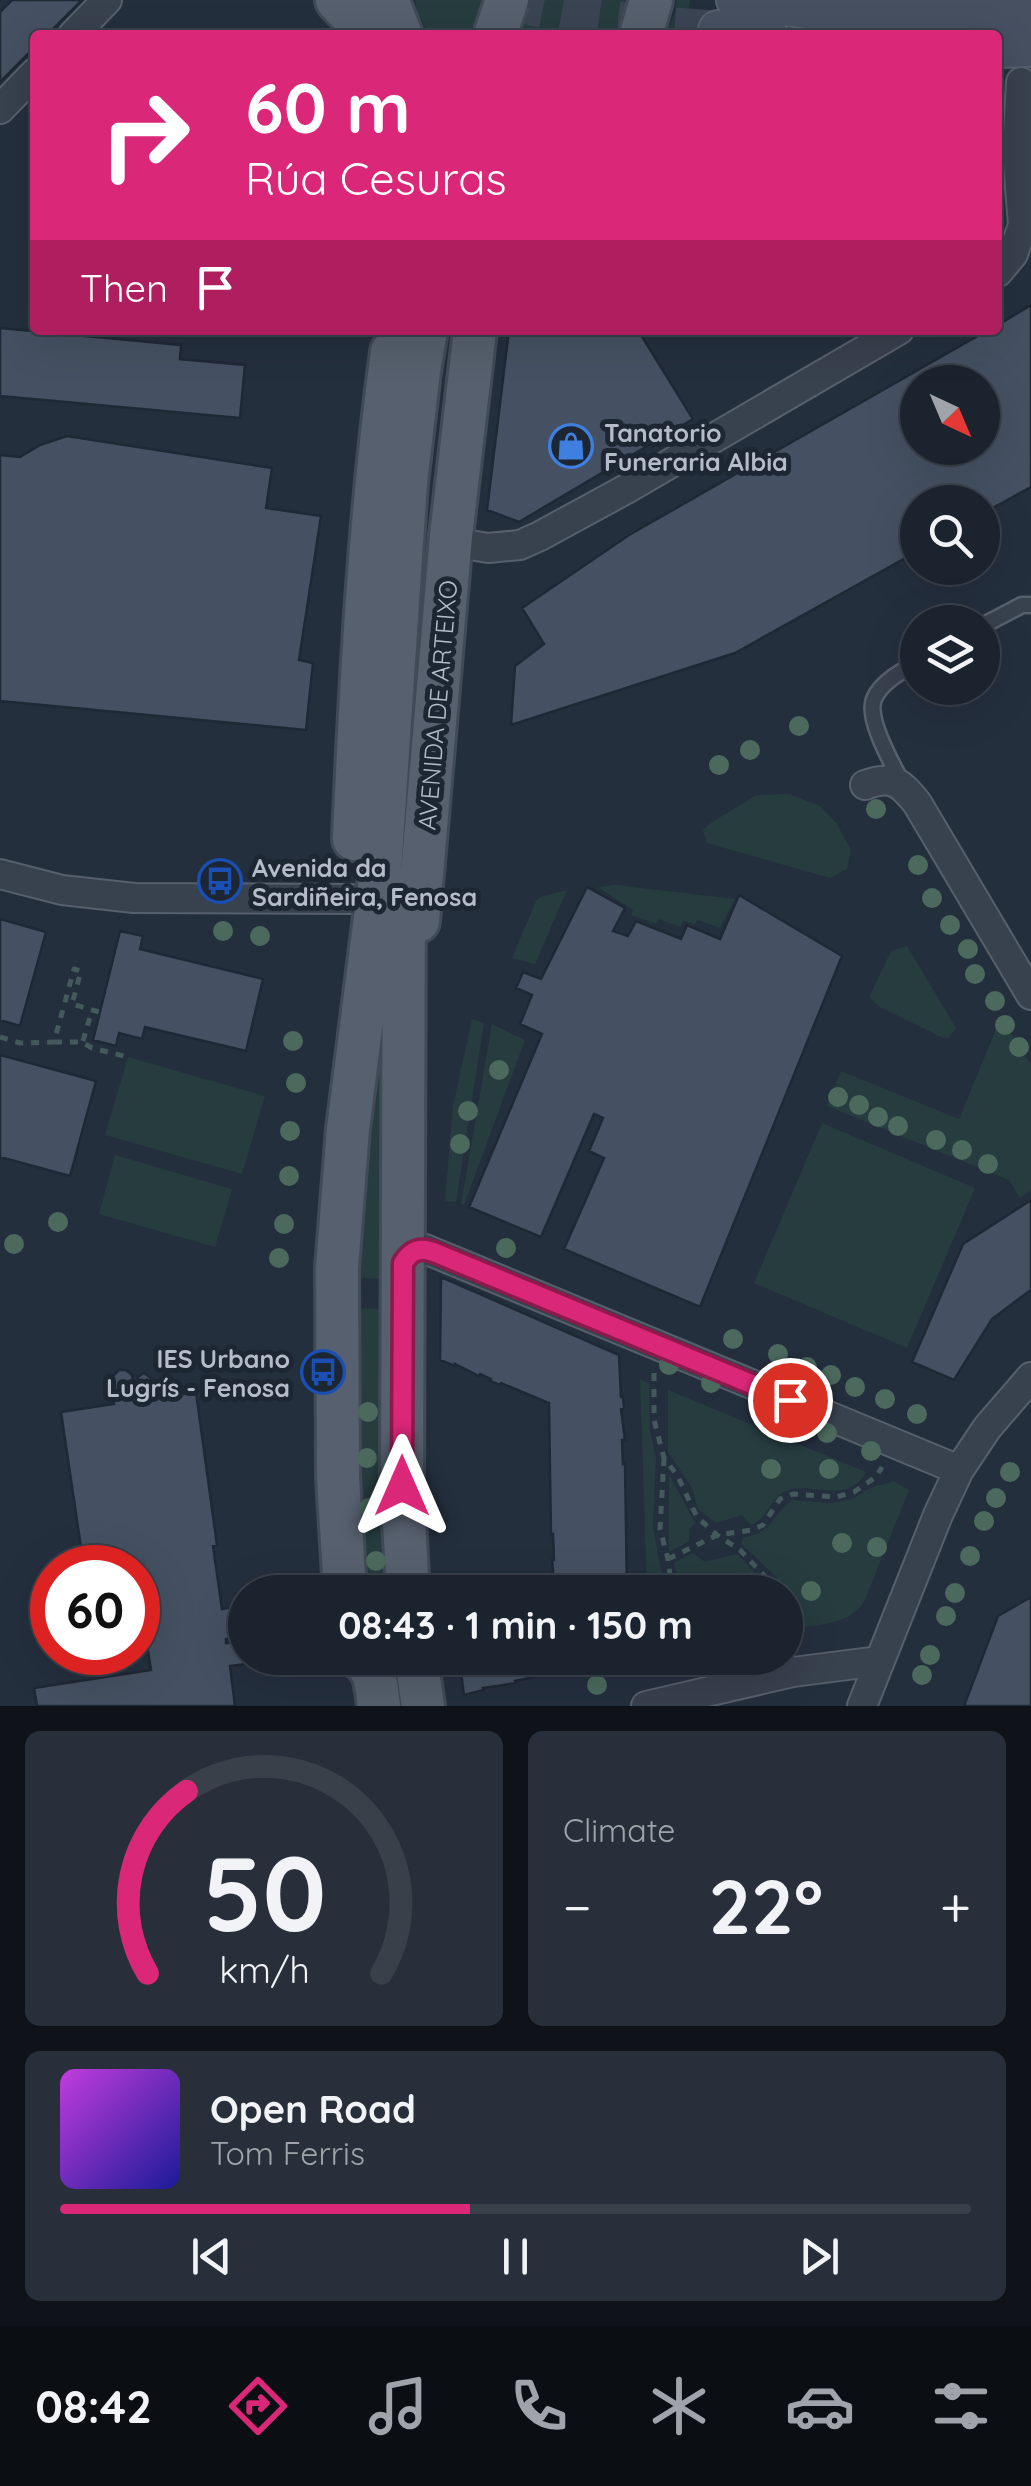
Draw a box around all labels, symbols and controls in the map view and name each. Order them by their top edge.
text: 60 m [245,63,411,151]
icon: right [80,70,210,200]
text: Rúa Cesuras [245,150,507,206]
icon: arrive [188,260,243,315]
text: Then [80,264,168,312]
north arrow [900,365,1000,465]
map controls [900,365,1000,705]
place label: Tanatorio Funeraria Albia [604,417,788,477]
shop icon: Tanatorio Funeraria Albia [548,423,594,469]
button: search [900,485,1000,585]
street label: AVENIDA DE ARTEIXO [411,579,463,831]
button: layers [900,605,1000,705]
place label: Avenida da Sardiñeira, Fenosa [252,852,477,912]
bus stop icon: Avenida da Sardiñeira, Fenosa [197,858,243,904]
place label: IES Urbano Lugrís - Fenosa [106,1343,290,1403]
bus stop icon: IES Urbano Lugrís - Fenosa [300,1349,346,1395]
pin [748,1358,833,1443]
icon: arrive [763,1373,818,1428]
position arrow [350,1434,454,1538]
speed limit sign: 60 [30,1545,160,1675]
text: 08:43 · 1 min · 150 m [338,1601,693,1649]
text: Climate [563,1810,675,1850]
text: 50 [202,1827,326,1957]
text: 22° [708,1859,823,1953]
text: − [563,1872,592,1941]
text: + [940,1872,971,1941]
text: km/h [219,1947,309,1992]
text: Open Road [210,2085,416,2133]
text: Tom Ferris [210,2133,365,2173]
icon: previous [184,2229,239,2284]
icon: pause [488,2229,543,2284]
icon: next [792,2229,847,2284]
icon: directions [223,2371,293,2441]
icon: music [363,2371,433,2441]
icon: phone [504,2371,574,2441]
icon: climate [644,2371,714,2441]
icon: car [785,2371,855,2441]
icon: filters [926,2371,996,2441]
text: 08:42 [35,2378,152,2434]

